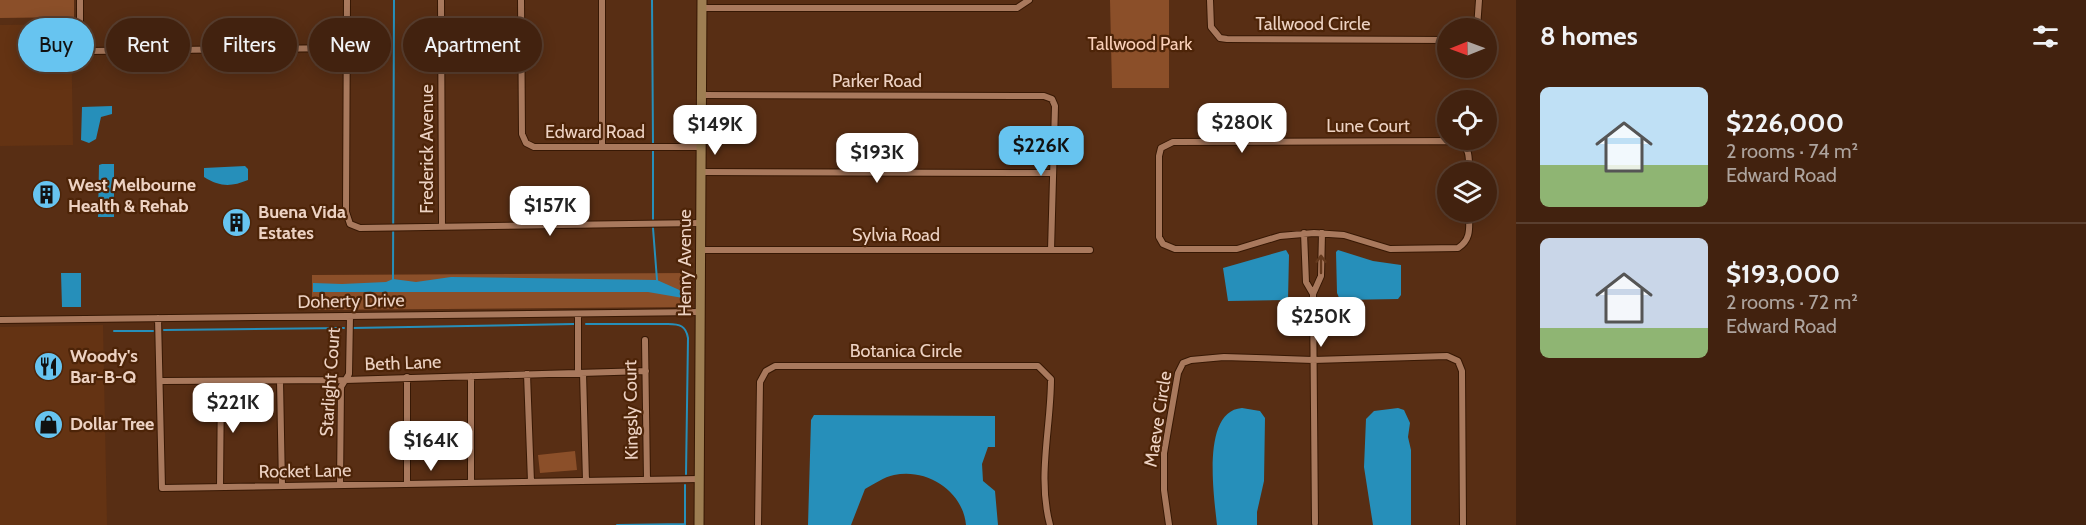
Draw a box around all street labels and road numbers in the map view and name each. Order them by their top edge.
street label: Tallwood Circle [1256,13,1370,35]
street label: Parker Road [832,70,922,92]
street label: Frederick Avenue [416,84,438,214]
street label: Lune Court [1326,115,1410,137]
street label: Edward Road [545,121,645,143]
street label: Henry Avenue [674,209,696,317]
street label: Sylvia Road [852,224,940,246]
street label: Doherty Drive [297,289,405,313]
street label: Starlight Court [315,327,345,437]
street label: Botanica Circle [850,340,962,362]
street label: Beth Lane [364,351,442,375]
street label: Kingsly Court [619,360,643,460]
street label: Maeve Circle [1140,370,1176,468]
street label: Rocket Lane [259,459,351,483]

